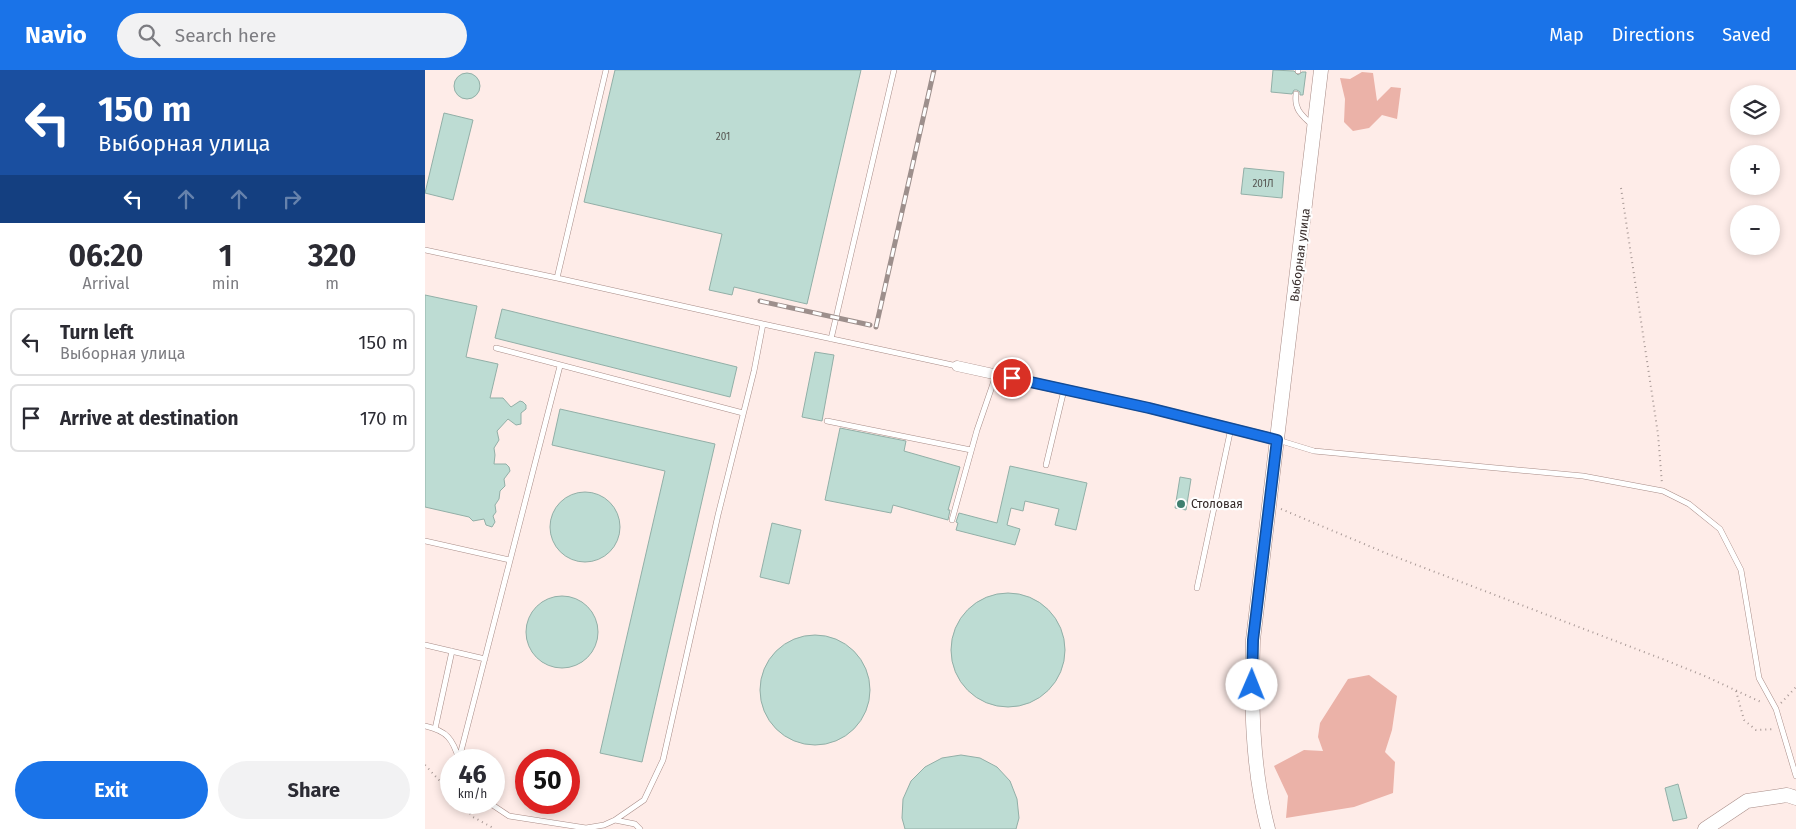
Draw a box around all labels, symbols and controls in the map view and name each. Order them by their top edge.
search box [117,13,467,58]
text: Navio [25,21,87,49]
icon: search [135,21,163,49]
text: Search here [175,24,276,47]
text: Map [1549,24,1584,46]
text: Directions [1612,24,1694,46]
text: Saved [1722,24,1771,46]
map controls [1730,85,1780,255]
button: layers [1730,85,1780,135]
text: 150 m [98,88,191,130]
icon: left [15,90,80,155]
text: Выборная улица [98,130,270,157]
house number: 201 [716,131,730,143]
button: + [1730,145,1780,195]
house number: 201Л [1252,178,1274,190]
icon: left [119,185,147,213]
icon: ahead [172,185,200,213]
icon: ahead [225,185,253,213]
icon: right [278,185,306,213]
button: − [1730,205,1780,255]
street label: Выборная улица [1287,207,1313,303]
text: 06:20 [69,238,143,274]
text: 1 [219,238,233,274]
text: 320 [308,238,356,274]
text: Arrival [82,274,129,293]
text: min [212,274,239,293]
text: m [325,274,339,293]
text: Turn left [60,321,134,344]
icon: left [17,328,45,356]
text: 150 m [358,331,408,354]
text: Выборная улица [60,344,185,363]
pin [991,357,1033,399]
icon: arrive [998,364,1026,392]
icon: arrive [17,404,45,432]
text: Arrive at destination [60,407,239,430]
text: 170 m [360,407,408,430]
place label: Столовая [1191,497,1243,511]
marker: Столовая [1175,498,1187,510]
position arrow [1225,658,1277,710]
speed limit sign: 50 [515,749,580,814]
text: 46 [458,760,487,790]
button: Exit [15,761,208,819]
button: Share [218,761,410,819]
text: km/h [458,787,487,801]

